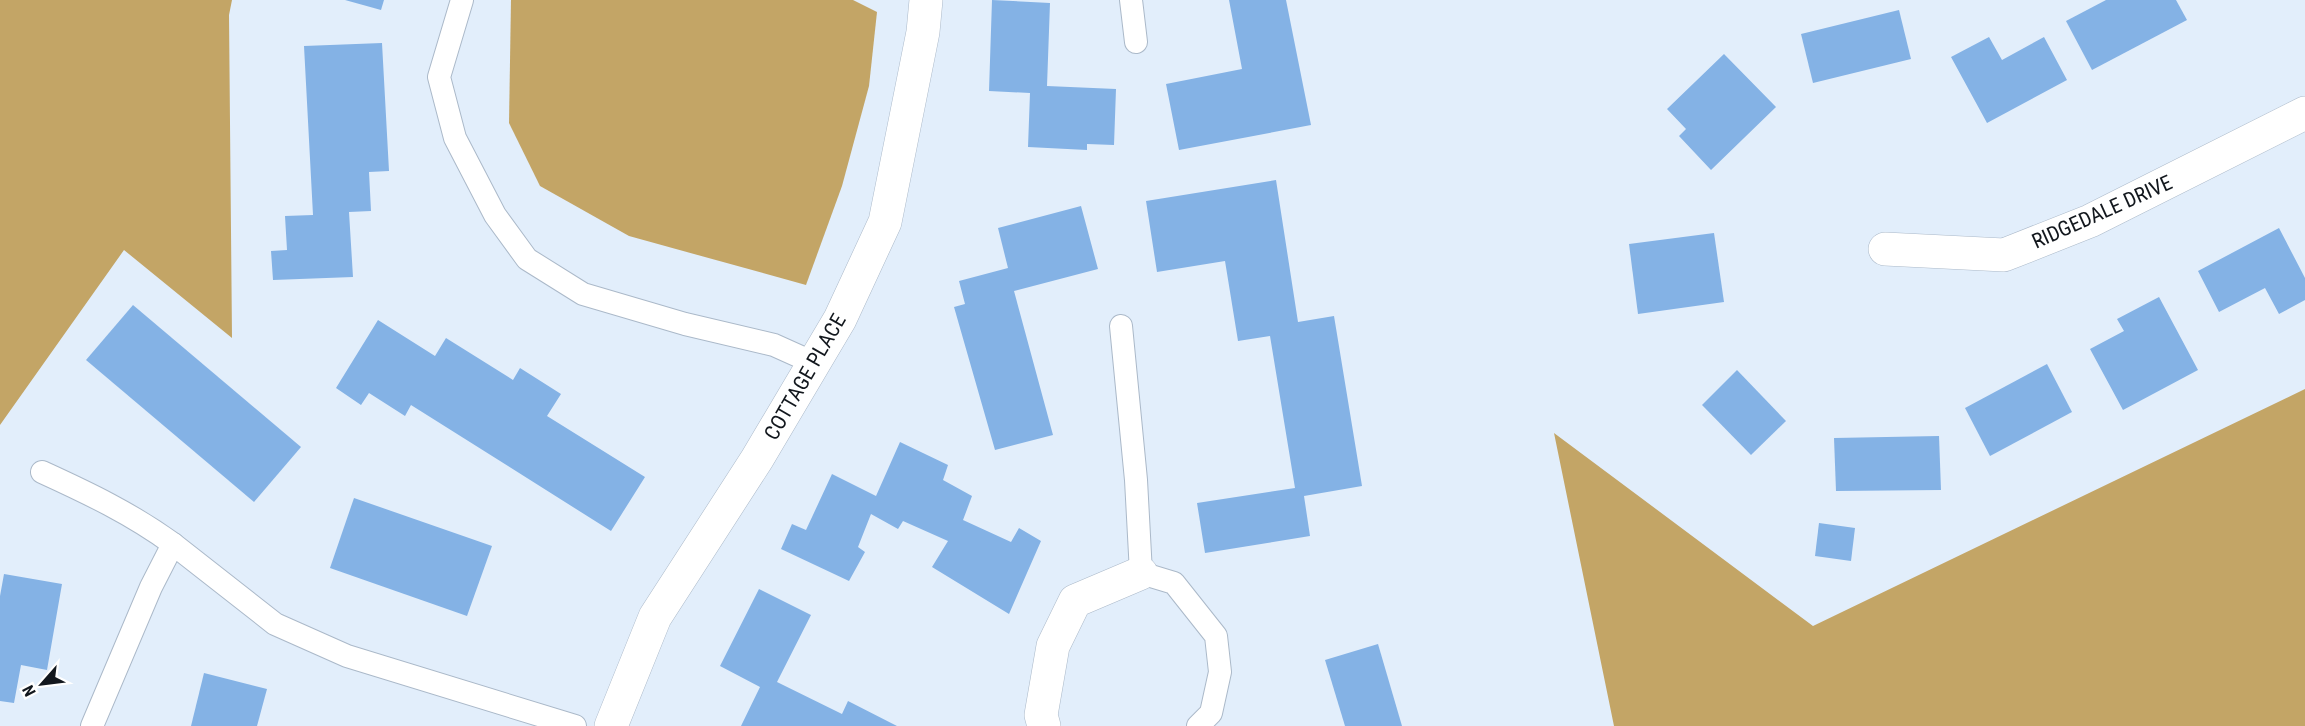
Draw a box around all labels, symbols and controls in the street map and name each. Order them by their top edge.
street label: RIDGEDALE DRIVE [2028,170,2176,254]
street label: COTTAGE PLACE [759,310,851,444]
north arrow [12,654,72,714]
text: N [19,682,40,700]

